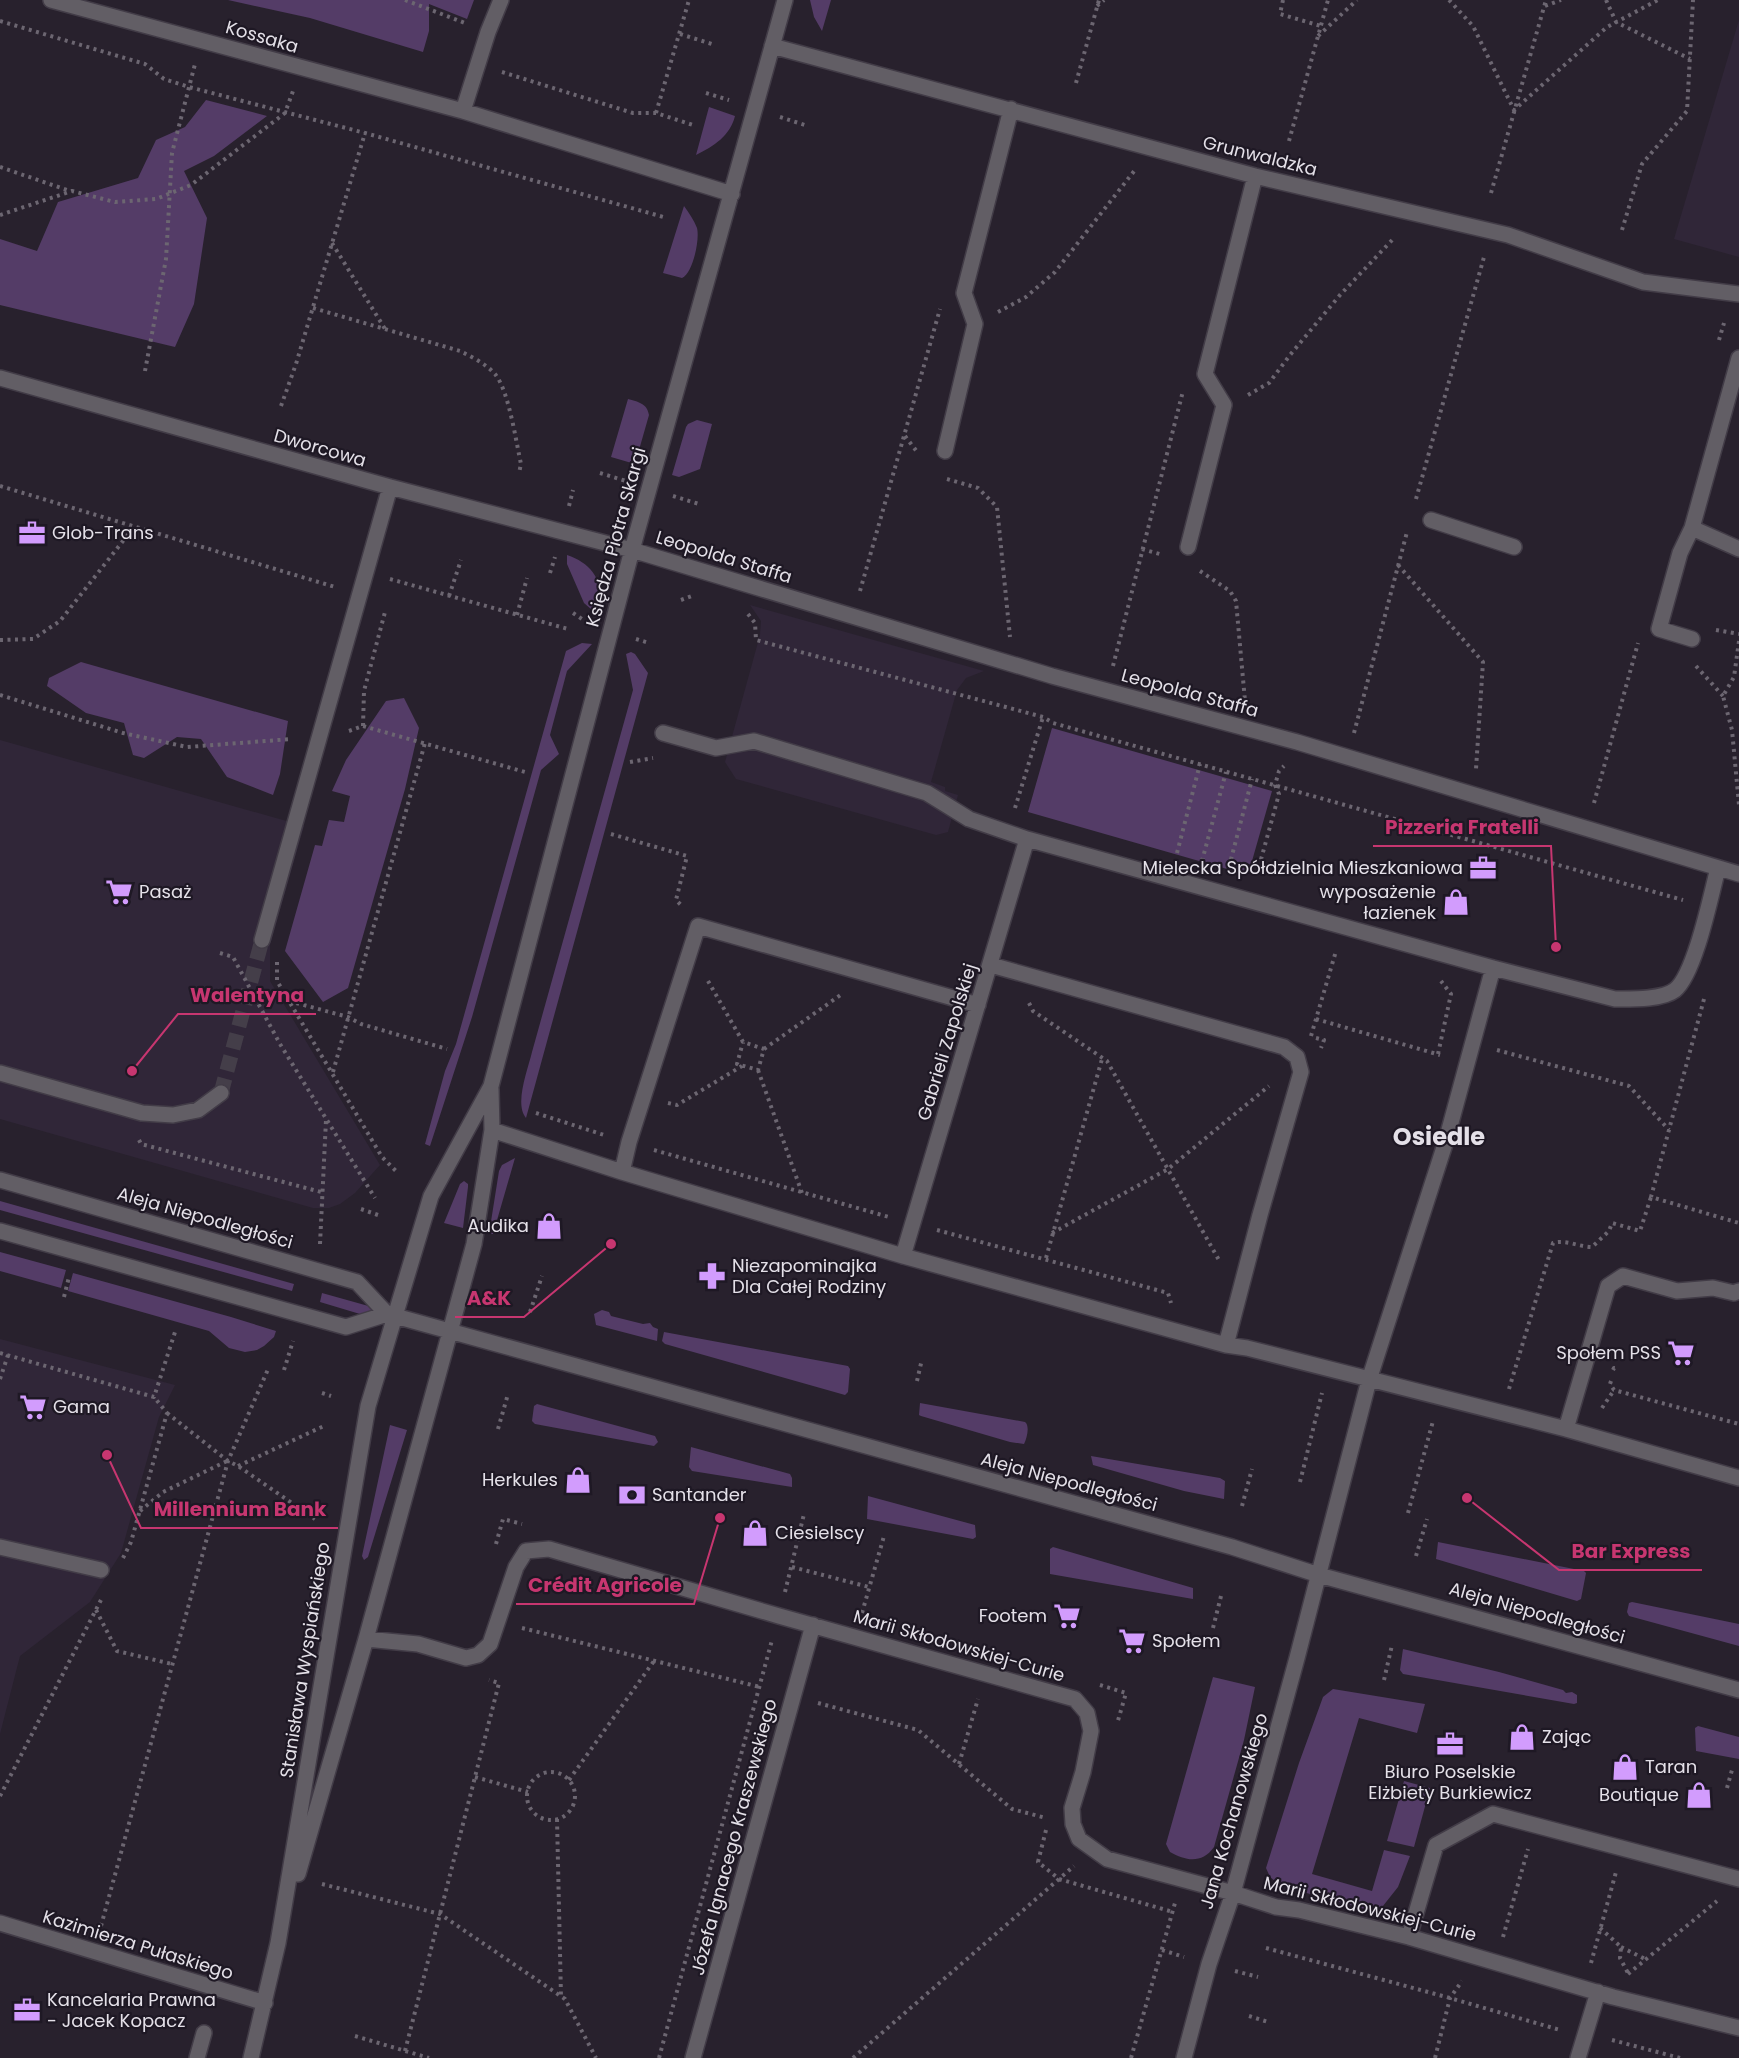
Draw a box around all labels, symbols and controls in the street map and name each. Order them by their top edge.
street label: Kossaka [223,14,301,59]
street label: Grunwaldzka [1200,129,1320,182]
street label: Dworcowa [271,422,369,473]
street label: Księdza Piotra Skargi [579,444,652,629]
office icon: Glob-Trans [17,518,47,548]
place label: Glob-Trans [52,520,154,545]
street label: Leopolda Staffa [653,524,795,589]
street label: Leopolda Staffa [1119,662,1261,723]
callout: Pizzeria Fratelli [1373,808,1551,846]
text: Pizzeria Fratelli [1385,813,1539,841]
office icon: Mielecka Spółdzielnia Mieszkaniowa [1468,853,1498,883]
place label: Mielecka Spółdzielnia Mieszkaniowa [1143,855,1463,880]
supermarket icon: Pasaż [104,877,134,907]
place label: Pasaż [139,879,191,904]
place label: wyposażenie łazienek [1319,879,1437,925]
shop icon: wyposażenie łazienek [1441,887,1471,917]
street label: Gabrieli Zapolskiej [911,960,982,1123]
callout: Walentyna [178,976,316,1014]
text: Walentyna [190,981,304,1009]
district label: Osiedle [1393,1120,1485,1153]
street label: Aleja Niepodległości [114,1180,296,1255]
shop icon: Audika [534,1211,564,1241]
place label: Audika [467,1213,529,1238]
place label: Niezapominajka Dla Całej Rodziny [732,1253,886,1299]
pharmacy icon: Niezapominajka Dla Całej Rodziny [697,1261,727,1291]
callout: A&K [455,1279,524,1317]
text: A&K [467,1284,511,1312]
supermarket icon: Społem PSS [1666,1338,1696,1368]
place label: Społem PSS [1556,1340,1661,1365]
supermarket icon: Gama [18,1392,48,1422]
place label: Gama [53,1394,110,1419]
street label: Aleja Niepodległości [978,1446,1160,1517]
shop icon: Herkules [563,1465,593,1495]
place label: Herkules [482,1467,558,1492]
bank icon: Santander [617,1480,647,1510]
place label: Santander [652,1482,747,1507]
callout: Millennium Bank [141,1490,338,1528]
text: Millennium Bank [154,1495,327,1523]
shop icon: Ciesielscy [740,1518,770,1548]
place label: Ciesielscy [775,1520,864,1545]
callout: Bar Express [1559,1532,1702,1570]
text: Bar Express [1572,1537,1690,1565]
street label: Stanisława Wyspiańskiego [274,1540,335,1780]
callout: Crédit Agricole [516,1566,694,1604]
text: Crédit Agricole [528,1571,682,1599]
street label: Aleja Niepodległości [1446,1575,1628,1650]
supermarket icon: Footem [1052,1601,1082,1631]
street label: Marii Skłodowskiej-Curie [851,1603,1068,1688]
place label: Footem [979,1603,1047,1628]
supermarket icon: Społem [1117,1626,1147,1656]
place label: Społem [1152,1628,1220,1653]
street label: Józefa Ignacego Kraszewskiego [685,1696,783,1978]
street label: Jana Kochanowskiego [1194,1710,1273,1912]
shop icon: Zając [1507,1722,1537,1752]
place label: Zając [1542,1724,1592,1749]
office icon: Biuro Poselskie Elżbiety Burkiewicz [1435,1729,1465,1759]
shop icon: Taran [1610,1752,1640,1782]
place label: Taran [1645,1754,1697,1779]
place label: Biuro Poselskie Elżbiety Burkiewicz [1368,1759,1532,1805]
shop icon: Boutique [1684,1780,1714,1810]
place label: Boutique [1599,1782,1679,1807]
street label: Marii Skłodowskiej-Curie [1261,1870,1479,1947]
street label: Kazimierza Pułaskiego [40,1904,237,1985]
place label: Kancelaria Prawna - Jacek Kopacz [47,1987,216,2033]
office icon: Kancelaria Prawna - Jacek Kopacz [12,1995,42,2025]

